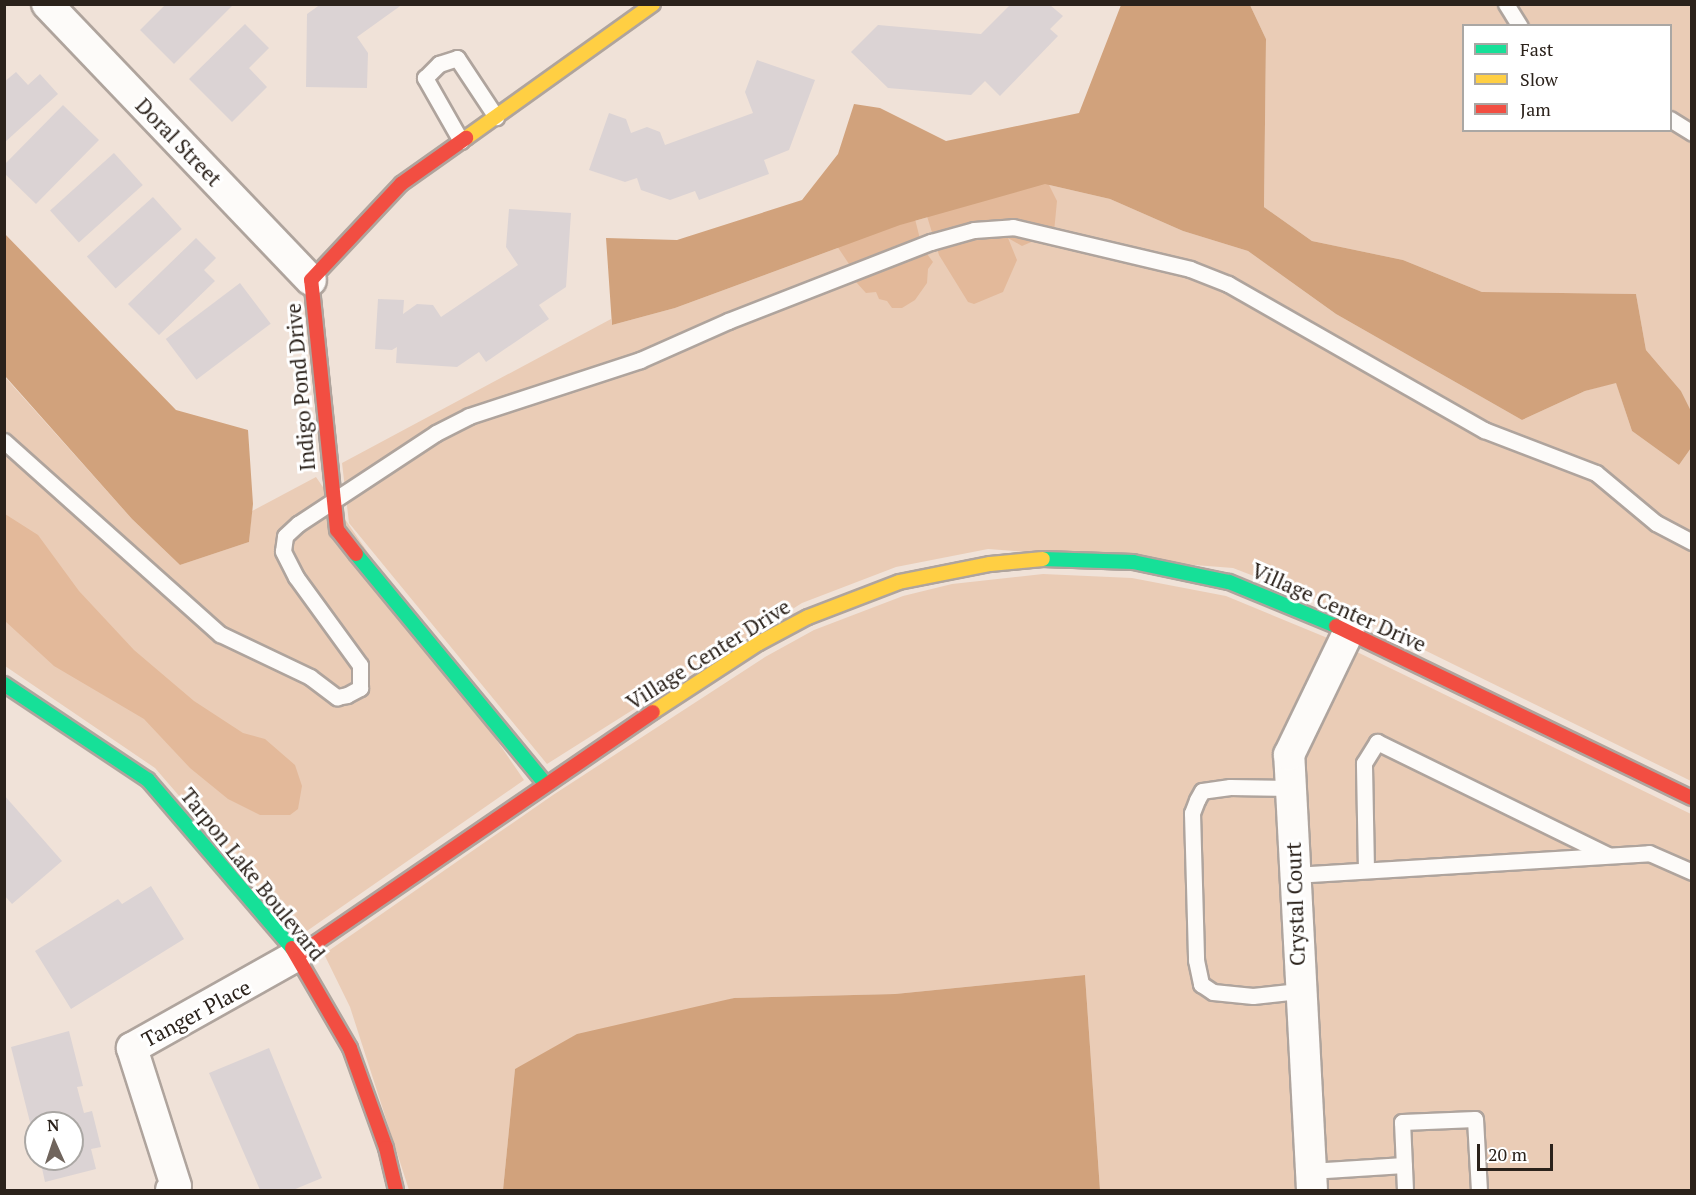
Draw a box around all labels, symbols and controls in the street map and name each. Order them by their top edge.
legend [1462,24,1672,132]
text: Fast [1520,37,1553,61]
text: Slow [1520,67,1558,91]
street label: Doral Street [131,93,227,191]
text: Jam [1520,97,1551,121]
street label: Indigo Pond Drive [280,302,320,472]
street label: Village Center Drive [1248,557,1430,657]
street label: Village Center Drive [621,593,795,715]
street label: Tarpon Lake Boulevard [176,783,330,965]
street label: Crystal Court [1280,842,1310,966]
street label: Tanger Place [137,974,255,1052]
north arrow [24,1111,84,1171]
text: N [47,1114,60,1136]
scale bar [1480,1132,1556,1170]
text: 20 m [1488,1142,1527,1166]

